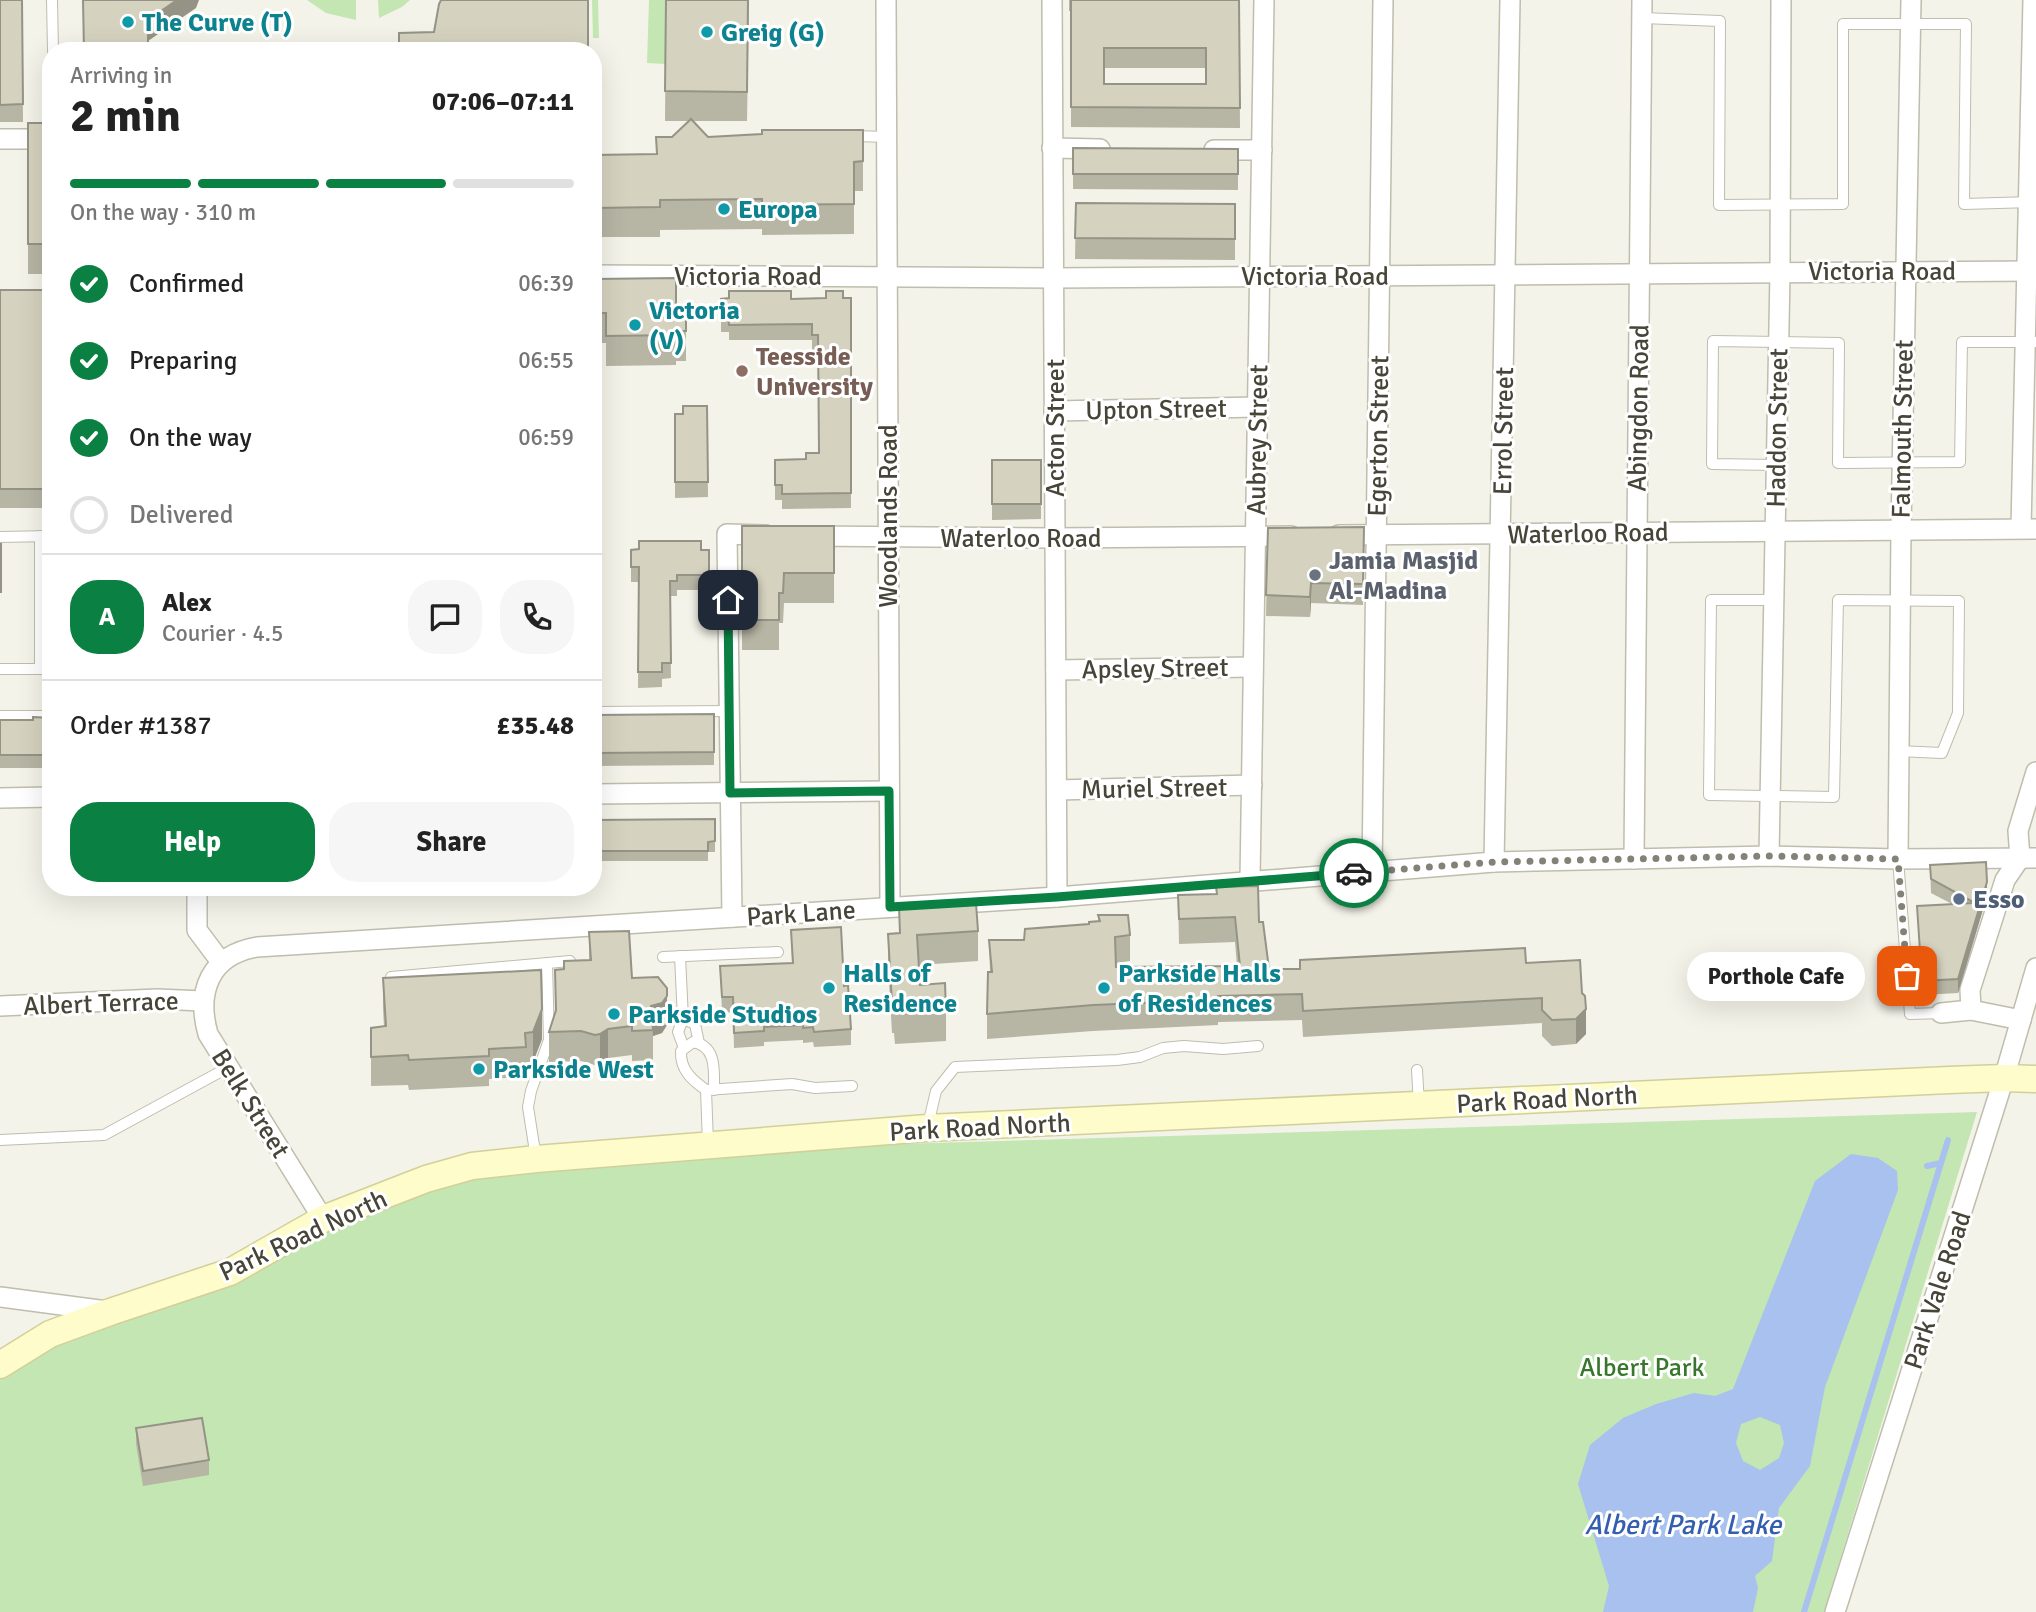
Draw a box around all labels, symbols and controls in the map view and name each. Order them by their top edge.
place label: The Curve (T) [142,7,293,39]
marker: The Curve (T) [120,14,136,30]
place label: Greig (G) [721,17,825,49]
marker: Greig (G) [699,24,715,40]
text: Arriving in [70,61,172,90]
text: 07:06–07:11 [432,86,574,118]
text: 2 min [70,88,181,144]
place label: Europa [738,194,818,226]
text: On the way · 310 m [70,198,256,227]
marker: Europa [716,201,732,217]
street label: Victoria Road [1808,256,1956,288]
street label: Victoria Road [674,261,822,293]
street label: Victoria Road [1241,261,1389,293]
icon: check [70,265,108,303]
text: Confirmed [129,268,244,300]
text: 06:39 [518,269,574,298]
place label: Victoria (V) [649,295,740,357]
marker: Victoria (V) [627,317,643,333]
street label: Abingdon Road [1622,324,1656,492]
street label: Falmouth Street [1885,339,1921,519]
place label: Teesside University [756,341,873,403]
icon: check [70,342,108,380]
text: Preparing [129,345,237,377]
text: 06:55 [518,346,574,375]
street label: Haddon Street [1761,348,1795,508]
street label: Egerton Street [1362,355,1396,517]
street label: Acton Street [1040,359,1072,497]
marker: Teesside University [734,363,750,379]
street label: Aubrey Street [1241,364,1275,516]
street label: Errol Street [1487,367,1521,495]
street label: Upton Street [1085,393,1227,427]
icon: check [70,419,108,457]
text: On the way [129,422,252,454]
text: 06:59 [518,423,574,452]
street label: Woodlands Road [873,424,905,608]
text: Delivered [129,499,234,531]
street label: Waterloo Road [1507,517,1669,551]
street label: Waterloo Road [940,523,1102,555]
place label: Jamia Masjid Al-Madina [1329,545,1478,607]
marker: Jamia Masjid Al-Madina [1307,567,1323,583]
pin [698,570,758,630]
button: chat [408,580,482,654]
button: phone [500,580,574,654]
icon: home [709,581,747,619]
text: Alex [162,587,212,619]
text: A [99,601,115,633]
text: Courier · 4.5 [162,619,283,648]
street label: Apsley Street [1081,652,1229,686]
text: Order #1387 [70,710,211,742]
text: £35.48 [496,710,574,742]
street label: Muriel Street [1081,772,1227,806]
button: Help [70,802,315,882]
button: Share [329,802,574,882]
courier [1319,838,1389,908]
icon: car [1335,854,1373,892]
place label: Esso [1973,884,2025,916]
marker: Esso [1951,891,1967,907]
street label: Park Lane [745,894,857,934]
pin [1877,946,1937,1006]
callout: Porthole Cafe [1686,951,1865,1000]
icon: bag [1888,957,1926,995]
place label: Halls of Residence [843,958,957,1020]
place label: Parkside Halls of Residences [1118,958,1281,1020]
text: Porthole Cafe [1708,962,1845,991]
marker: Halls of Residence [821,980,837,996]
marker: Parkside Halls of Residences [1096,980,1112,996]
street label: Albert Terrace [23,985,179,1023]
place label: Parkside Studios [628,999,817,1031]
marker: Parkside Studios [606,1006,622,1022]
street label: Belk Street [204,1043,296,1164]
place label: Parkside West [493,1054,654,1086]
marker: Parkside West [471,1061,487,1077]
street label: Park Road North [1456,1079,1639,1121]
street label: Park Road North [889,1107,1072,1149]
street label: Park Road North [214,1183,392,1289]
street label: Park Vale Road [1897,1207,1979,1373]
park label: Albert Park [1580,1352,1704,1384]
water label: Albert Park Lake [1585,1508,1783,1542]

